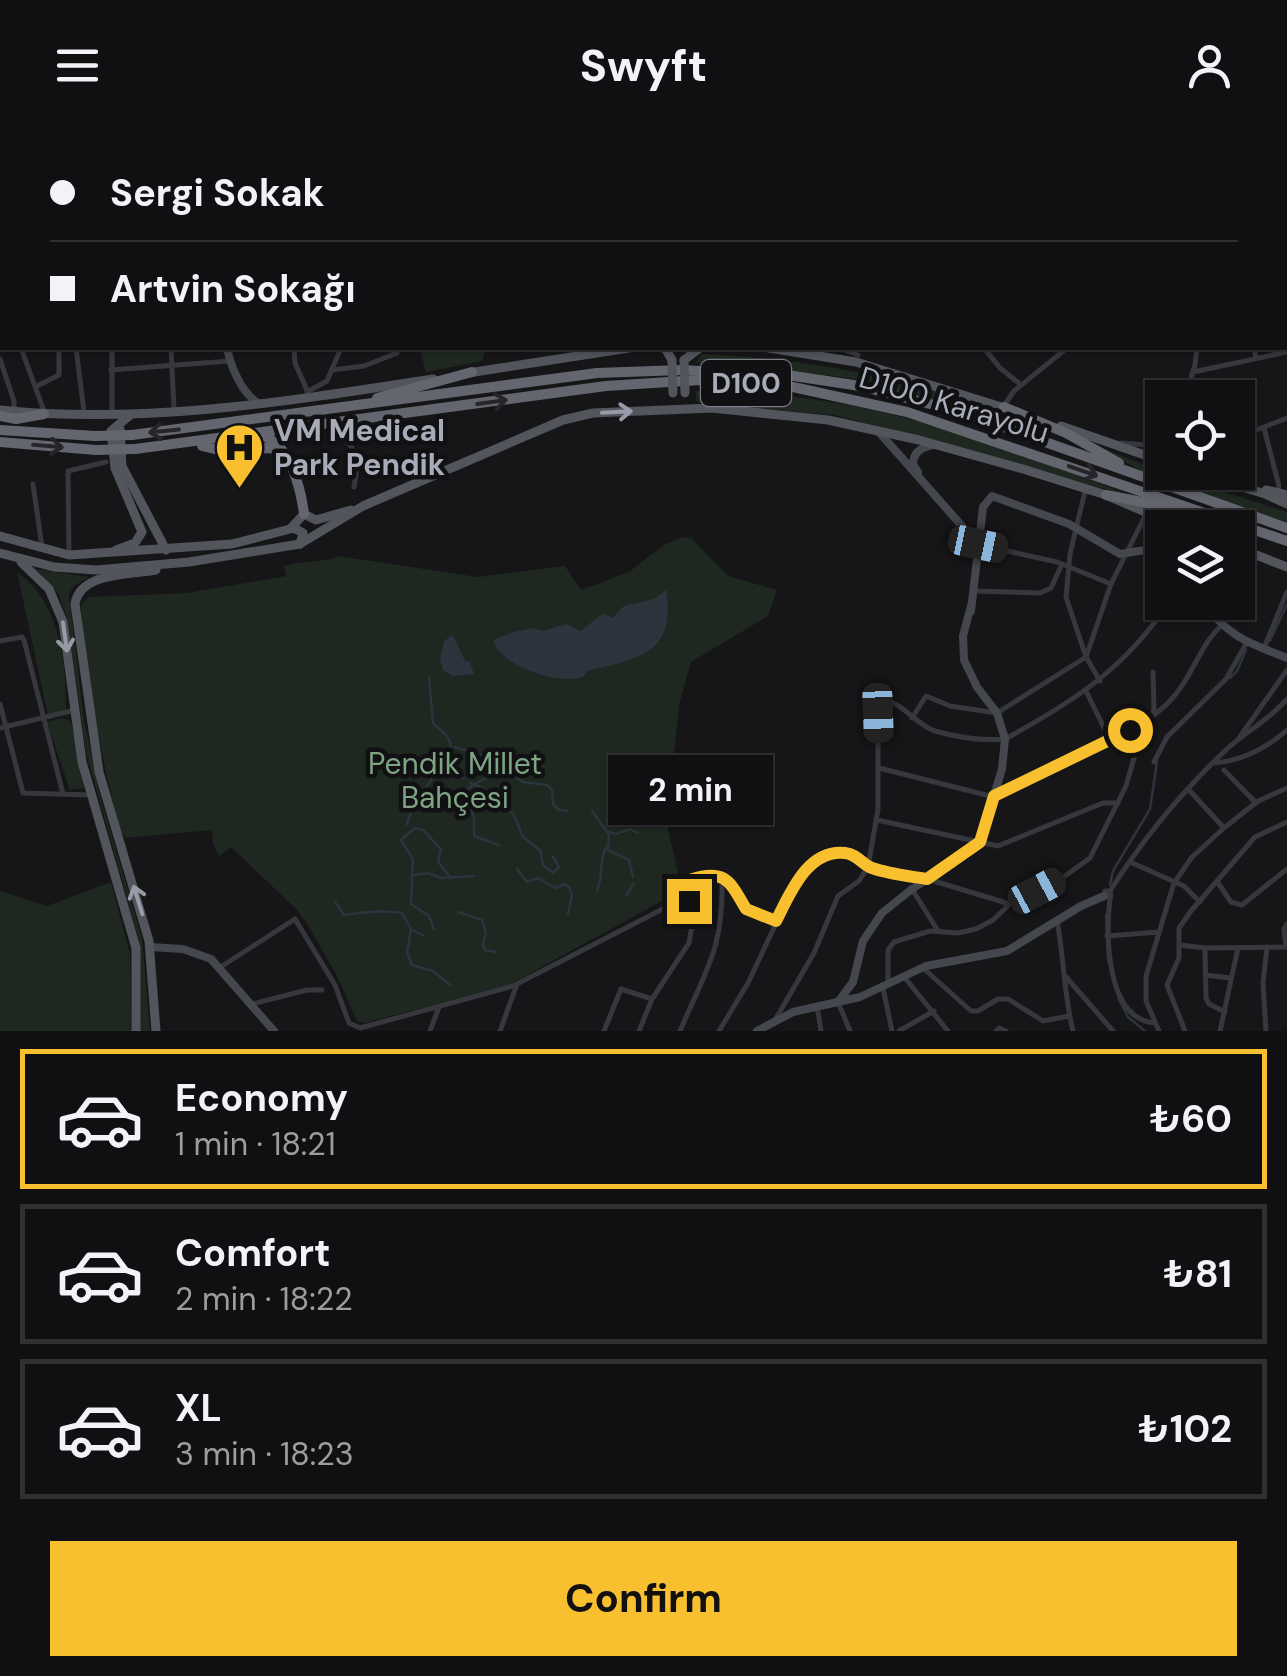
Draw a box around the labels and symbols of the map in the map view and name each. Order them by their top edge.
street label: D100 Karayolu [855,357,1054,452]
road number: D100 [701,360,791,406]
one-way arrow [476,392,508,410]
one-way arrow [600,402,632,421]
place label: VM Medical Park Pendik [274,411,445,484]
one-way arrow [148,422,181,441]
hospital icon: VM Medical Park Pendik [213,422,265,490]
one-way arrow [31,437,63,456]
one-way arrow [1067,464,1099,482]
car [946,523,1010,565]
one-way arrow [57,620,75,652]
car [862,682,894,744]
route start [1108,708,1153,753]
park label: Pendik Millet Bahçesi [368,744,542,817]
callout: 2 min [606,756,772,826]
car [1003,864,1071,918]
route end [667,879,712,924]
one-way arrow [128,885,146,917]

